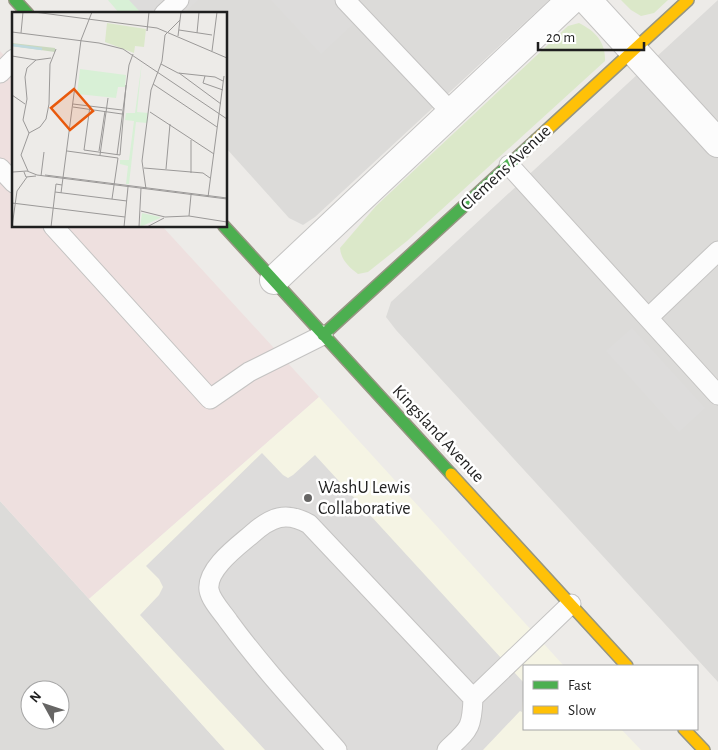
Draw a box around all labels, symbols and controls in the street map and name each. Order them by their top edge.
inset map [12,12,228,228]
scale bar [538,20,644,52]
text: 20 m [546,30,575,45]
street label: Clemens Avenue [457,122,555,214]
street label: Kingsland Avenue [389,382,487,486]
place label: WashU Lewis Collaborative [318,479,411,518]
marker: WashU Lewis Collaborative [302,492,314,504]
legend [523,665,698,730]
text: Fast [568,678,592,693]
north arrow [20,680,70,730]
text: N [27,689,44,706]
text: Slow [568,703,596,718]

